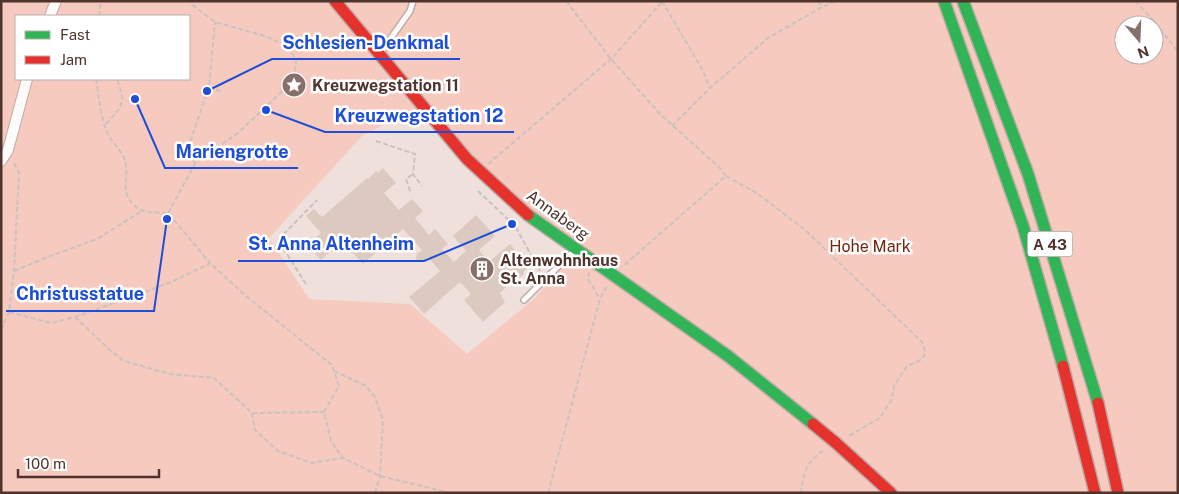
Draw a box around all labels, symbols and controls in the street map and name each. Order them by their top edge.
legend [15,15,190,80]
north arrow [1114,15,1164,65]
text: Fast [60,26,90,43]
callout: Schlesien-Denkmal [272,26,460,59]
text: Schlesien-Denkmal [282,32,450,53]
text: N [1135,43,1151,62]
text: Jam [60,51,87,68]
place icon: Kreuzwegstation 11 [281,72,307,98]
place label: Kreuzwegstation 11 [312,76,459,95]
callout: Kreuzwegstation 12 [325,99,514,132]
text: Kreuzwegstation 12 [335,105,503,126]
callout: Mariengrotte [165,135,298,168]
text: Mariengrotte [175,141,289,162]
street label: Annaberg [523,186,593,244]
callout: St. Anna Altenheim [238,228,424,261]
road number: A 43 [1028,232,1072,256]
text: St. Anna Altenheim [248,233,414,254]
park label: Hohe Mark [829,237,911,256]
place label: Altenwohnhaus St. Anna [500,251,618,288]
building icon: Altenwohnhaus St. Anna [469,256,495,282]
callout: Christusstatue [6,278,154,311]
text: Christusstatue [16,283,144,304]
scale bar [18,446,159,478]
text: 100 m [25,455,66,472]

